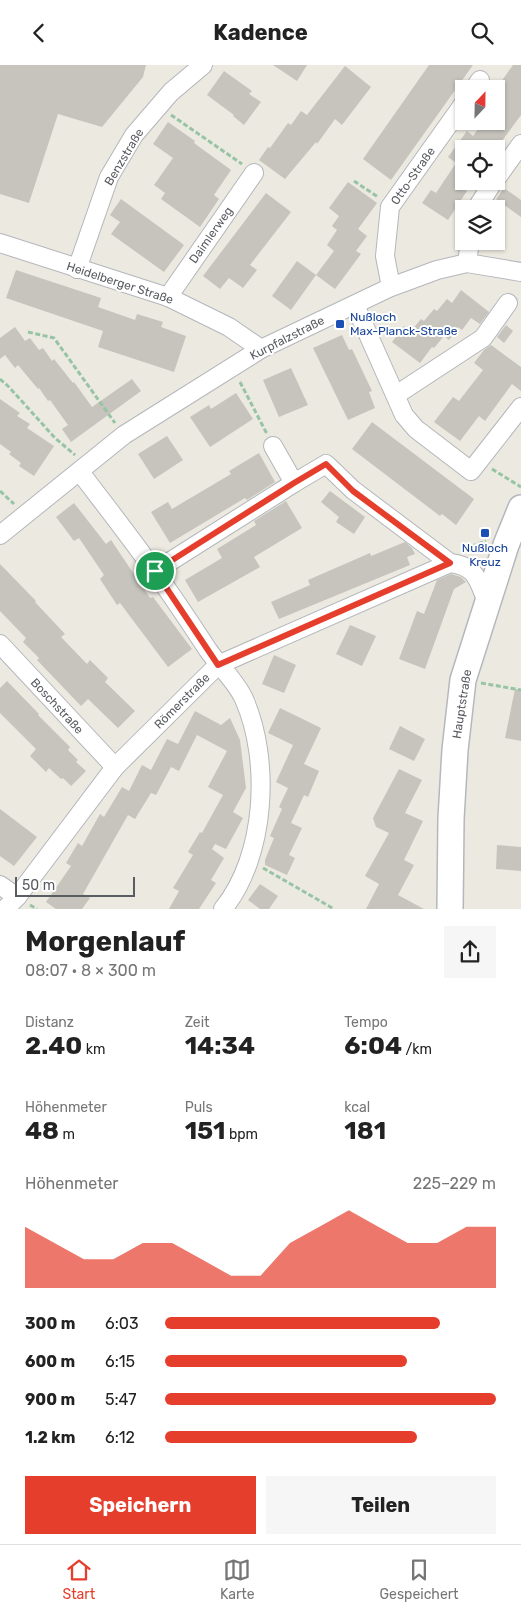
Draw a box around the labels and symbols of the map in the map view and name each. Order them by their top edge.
north arrow [455,80,505,130]
street label: Benzstraße [102,126,147,188]
street label: Otto-Straße [388,144,438,207]
street label: Daimlerweg [186,204,236,266]
street label: Heidelberger Straße [65,259,175,307]
place label: Nußloch Max-Planck-Straße [350,310,458,338]
street label: Kurpfalzstraße [247,313,327,363]
marker: Nußloch Max-Planck-Straße [334,318,346,330]
marker: Nußloch Kreuz [479,527,491,539]
place label: Nußloch Kreuz [462,541,508,569]
pin [134,550,176,592]
street label: Hauptstraße [450,668,474,740]
street label: Römerstraße [151,670,213,732]
street label: Boschstraße [28,675,86,737]
scale bar [15,874,135,897]

